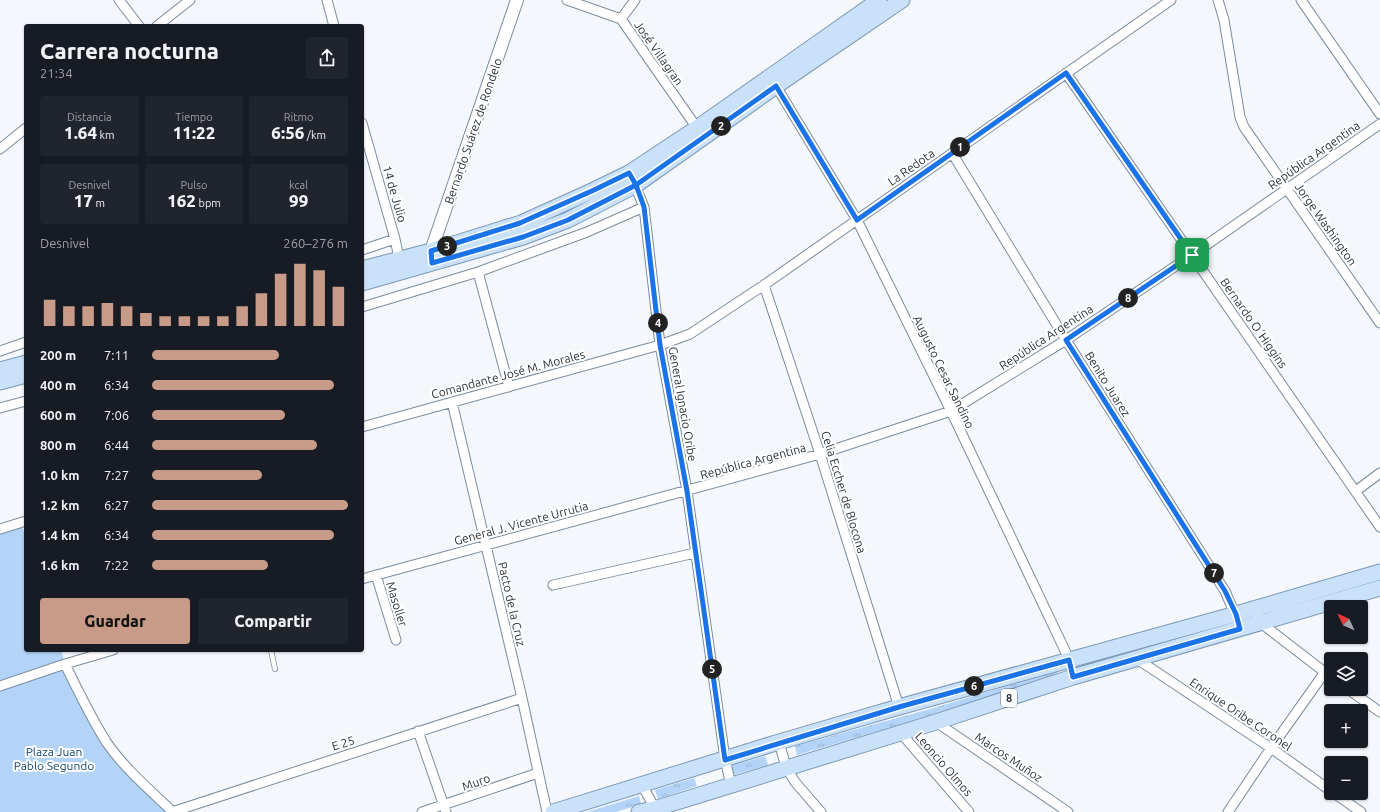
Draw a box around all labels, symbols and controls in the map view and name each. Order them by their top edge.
street label: José Villagran [632,18,686,88]
button: share [306,37,348,79]
text: Carrera nocturna [40,38,219,63]
street label: Bernardo Suárez de Rondelo [442,56,504,206]
text: 21:34 [40,66,73,80]
text: Distancia [67,111,112,123]
text: Tiempo [175,111,213,123]
text: Ritmo [284,111,314,123]
pin: 2 [711,116,731,136]
street label: República Argentina [1266,118,1362,192]
text: 2 [718,120,724,132]
text: 1.64 [64,123,97,142]
text: 11:22 [173,123,215,142]
text: 6:56 [271,123,304,142]
text: km [97,129,115,141]
text: /km [304,129,326,141]
pin: 1 [950,137,970,157]
text: 1 [957,141,963,153]
street label: La Redota [885,146,937,188]
street label: 14 de Julio [381,164,409,224]
text: Desnivel [68,179,110,191]
text: Pulso [181,179,207,191]
text: kcal [289,179,308,191]
street label: Jorge Washington [1293,180,1359,268]
text: 17 [74,191,93,210]
text: 162 [167,191,196,210]
text: 99 [289,191,308,210]
text: m [93,197,105,209]
text: bpm [196,197,221,209]
text: Desnivel [40,236,89,250]
text: 260–276 m [283,236,348,250]
pin: 3 [437,236,457,256]
pin [1175,238,1209,272]
text: 3 [444,240,450,252]
icon: arrive [1181,244,1203,266]
street label: Bernardo O´Higgins [1218,275,1290,371]
pin: 8 [1118,288,1138,308]
text: 8 [1125,292,1131,304]
street label: República Argentina [997,302,1095,372]
pin: 4 [648,313,668,333]
street label: Augusto Cesar Sandino [911,313,977,431]
text: 4 [655,317,661,329]
street label: General Ignacio Oribe [666,346,700,462]
street label: Comandante José M. Morales [430,347,586,401]
text: 200 m [40,348,76,362]
text: 7:11 [104,348,129,362]
street label: Benito Juarez [1083,349,1133,419]
text: 400 m [40,378,76,392]
text: 6:34 [104,378,129,392]
text: 600 m [40,408,76,422]
text: 7:06 [104,408,129,422]
street label: Celia Eccher de Blocona [819,429,869,555]
text: 800 m [40,438,76,452]
text: 6:44 [104,438,129,452]
street label: República Argentina [699,441,807,481]
text: 1.0 km [40,468,79,482]
text: 7:27 [104,468,129,482]
text: 1.2 km [40,498,79,512]
text: 6:27 [104,498,129,512]
street label: General J. Vicente Urrutia [453,499,589,547]
text: 1.4 km [40,528,79,542]
text: 6:34 [104,528,129,542]
text: 1.6 km [40,558,79,572]
text: 7:22 [104,558,129,572]
street label: Pacto de la Cruz [496,561,528,648]
pin: 7 [1204,563,1224,583]
text: 7 [1211,567,1217,579]
street label: Masoller [384,580,410,628]
button: Guardar [40,598,190,644]
button: Compartir [198,598,348,644]
north arrow [1324,600,1368,644]
map controls [1324,600,1368,800]
button: layers [1324,652,1368,696]
pin: 5 [702,659,722,679]
text: 5 [709,663,715,675]
street label: Enrique Oribe Coronel [1188,675,1294,753]
pin: 6 [964,676,984,696]
text: 6 [971,680,977,692]
road number: 8 [1001,689,1017,707]
button: + [1324,704,1368,748]
street label: Leoncio Olmos [913,730,975,798]
street label: Marcos Muñoz [973,730,1045,785]
street label: E 25 [330,733,356,753]
park label: Plaza Juan Pablo Segundo [14,745,94,772]
button: − [1324,756,1368,800]
street label: Muro [460,771,492,793]

